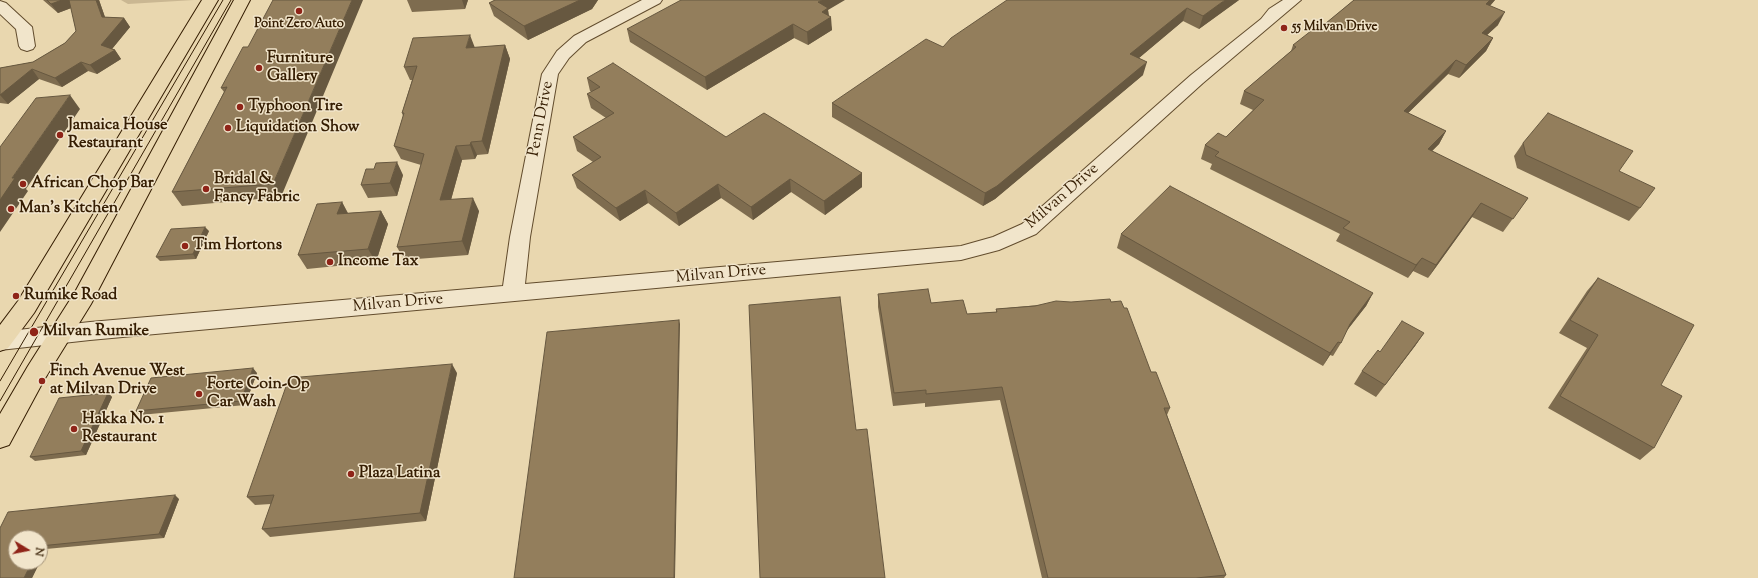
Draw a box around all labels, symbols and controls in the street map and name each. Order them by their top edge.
marker: Point Zero Auto [294,6,304,16]
place label: Point Zero Auto [254,17,344,33]
place label: 55 Milvan Drive [1292,20,1377,36]
marker: 55 Milvan Drive [1279,23,1289,33]
place label: Furniture Gallery [267,49,333,87]
marker: Furniture Gallery [254,63,264,73]
street label: Penn Drive [525,80,559,158]
place label: Typhoon Tire [248,97,343,117]
marker: Typhoon Tire [235,102,245,112]
place label: Jamaica House Restaurant [68,116,167,154]
place label: Liquidation Show [236,118,359,138]
marker: Liquidation Show [223,123,233,133]
marker: Jamaica House Restaurant [55,130,65,140]
street label: Milvan Drive [1022,160,1104,234]
place label: Bridal & Fancy Fabric [214,170,300,208]
place label: African Chop Bar [31,174,154,194]
marker: African Chop Bar [18,179,28,189]
marker: Bridal & Fancy Fabric [201,184,211,194]
place label: Man's Kitchen [19,199,118,219]
marker: Man's Kitchen [6,204,16,214]
place label: Tim Hortons [193,236,282,256]
marker: Tim Hortons [180,241,190,251]
place label: Income Tax [338,252,418,272]
marker: Income Tax [325,257,335,267]
street label: Milvan Drive [675,261,767,289]
place label: Rumike Road [24,286,117,306]
street label: Milvan Drive [352,290,444,318]
marker: Rumike Road [11,291,21,301]
place label: Milvan Rumike [43,322,149,342]
marker: Milvan Rumike [28,326,40,338]
place label: Finch Avenue West at Milvan Drive [50,362,185,400]
place label: Forte Coin-Op Car Wash [207,375,310,413]
marker: Finch Avenue West at Milvan Drive [37,376,47,386]
marker: Forte Coin-Op Car Wash [194,389,204,399]
place label: Hakka No. 1 Restaurant [82,410,164,448]
marker: Hakka No. 1 Restaurant [69,424,79,434]
place label: Plaza Latina [359,464,440,484]
marker: Plaza Latina [346,469,356,479]
north arrow [8,530,48,570]
text: N [30,546,47,558]

